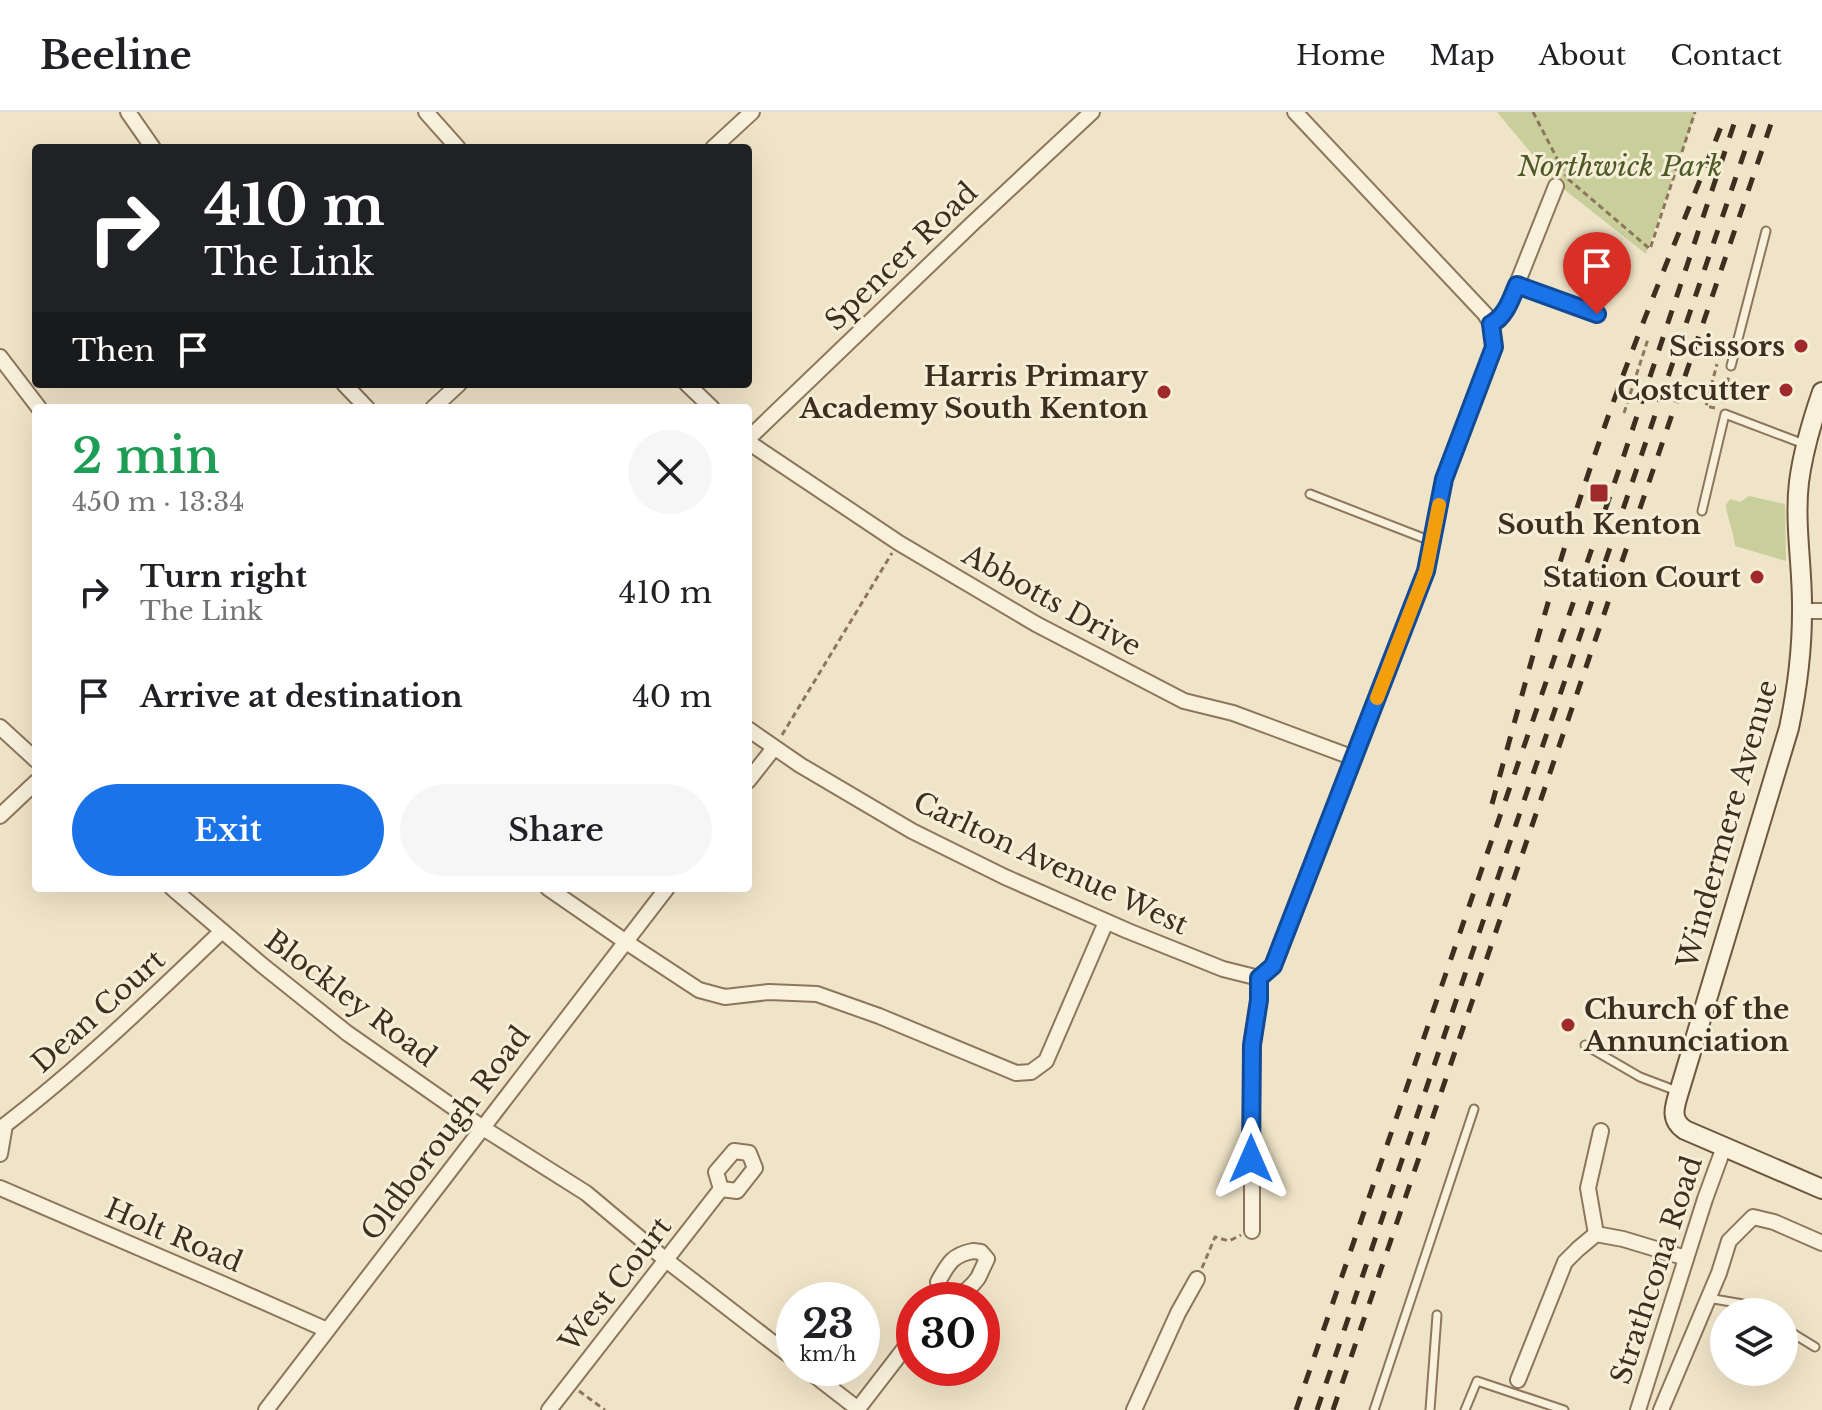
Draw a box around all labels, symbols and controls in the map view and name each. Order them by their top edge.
text: Beeline [40,32,192,79]
text: Home [1296,38,1386,73]
text: Map [1430,38,1495,73]
text: About [1539,38,1626,73]
text: Contact [1670,38,1782,73]
park label: Northwick Park [1517,149,1722,184]
text: 410 m [204,171,385,240]
street label: Spencer Road [818,175,985,338]
icon: right [72,176,176,280]
pin [1563,232,1631,314]
text: The Link [204,240,374,285]
icon: arrive [1575,244,1619,288]
icon: arrive [171,328,215,372]
place label: Scissors [1669,329,1785,364]
text: Then [72,332,155,369]
marker: Scissors [1792,337,1810,355]
place label: Harris Primary Academy South Kenton [798,359,1149,426]
place label: Costcutter [1617,373,1770,408]
marker: Costcutter [1777,381,1795,399]
marker: Harris Primary Academy South Kenton [1155,383,1173,401]
text: 2 min [72,426,220,486]
button: close [628,430,712,514]
marker: South Kenton [1588,482,1610,504]
text: 450 m · 13:34 [72,486,244,518]
place label: South Kenton [1497,507,1701,542]
street label: Abbotts Drive [956,537,1147,664]
text: Turn right [140,558,307,595]
place label: Station Court [1543,560,1741,595]
marker: Station Court [1748,568,1766,586]
icon: right [72,570,116,614]
text: 410 m [619,574,712,611]
text: The Link [140,595,263,627]
icon: arrive [72,674,116,718]
street label: Windermere Avenue [1669,676,1785,973]
text: Arrive at destination [140,678,463,715]
text: 40 m [632,678,712,715]
button: Exit [72,784,384,876]
button: Share [400,784,712,876]
street label: Carlton Avenue West [908,784,1194,943]
street label: Blockley Road [258,923,443,1074]
street label: Dean Court [25,942,172,1080]
place label: Church of the Annunciation [1583,992,1789,1059]
marker: Church of the Annunciation [1559,1016,1577,1034]
street label: Oldborough Road [353,1019,538,1247]
position arrow [1209,1117,1293,1201]
street label: Strathcona Road [1603,1152,1710,1389]
street label: Holt Road [100,1191,248,1280]
street label: West Court [551,1210,679,1360]
speed limit sign: 30 [896,1282,1000,1386]
map controls [1710,1298,1798,1386]
button: layers [1710,1298,1798,1386]
text: 23 [802,1299,854,1349]
text: km/h [800,1342,856,1366]

